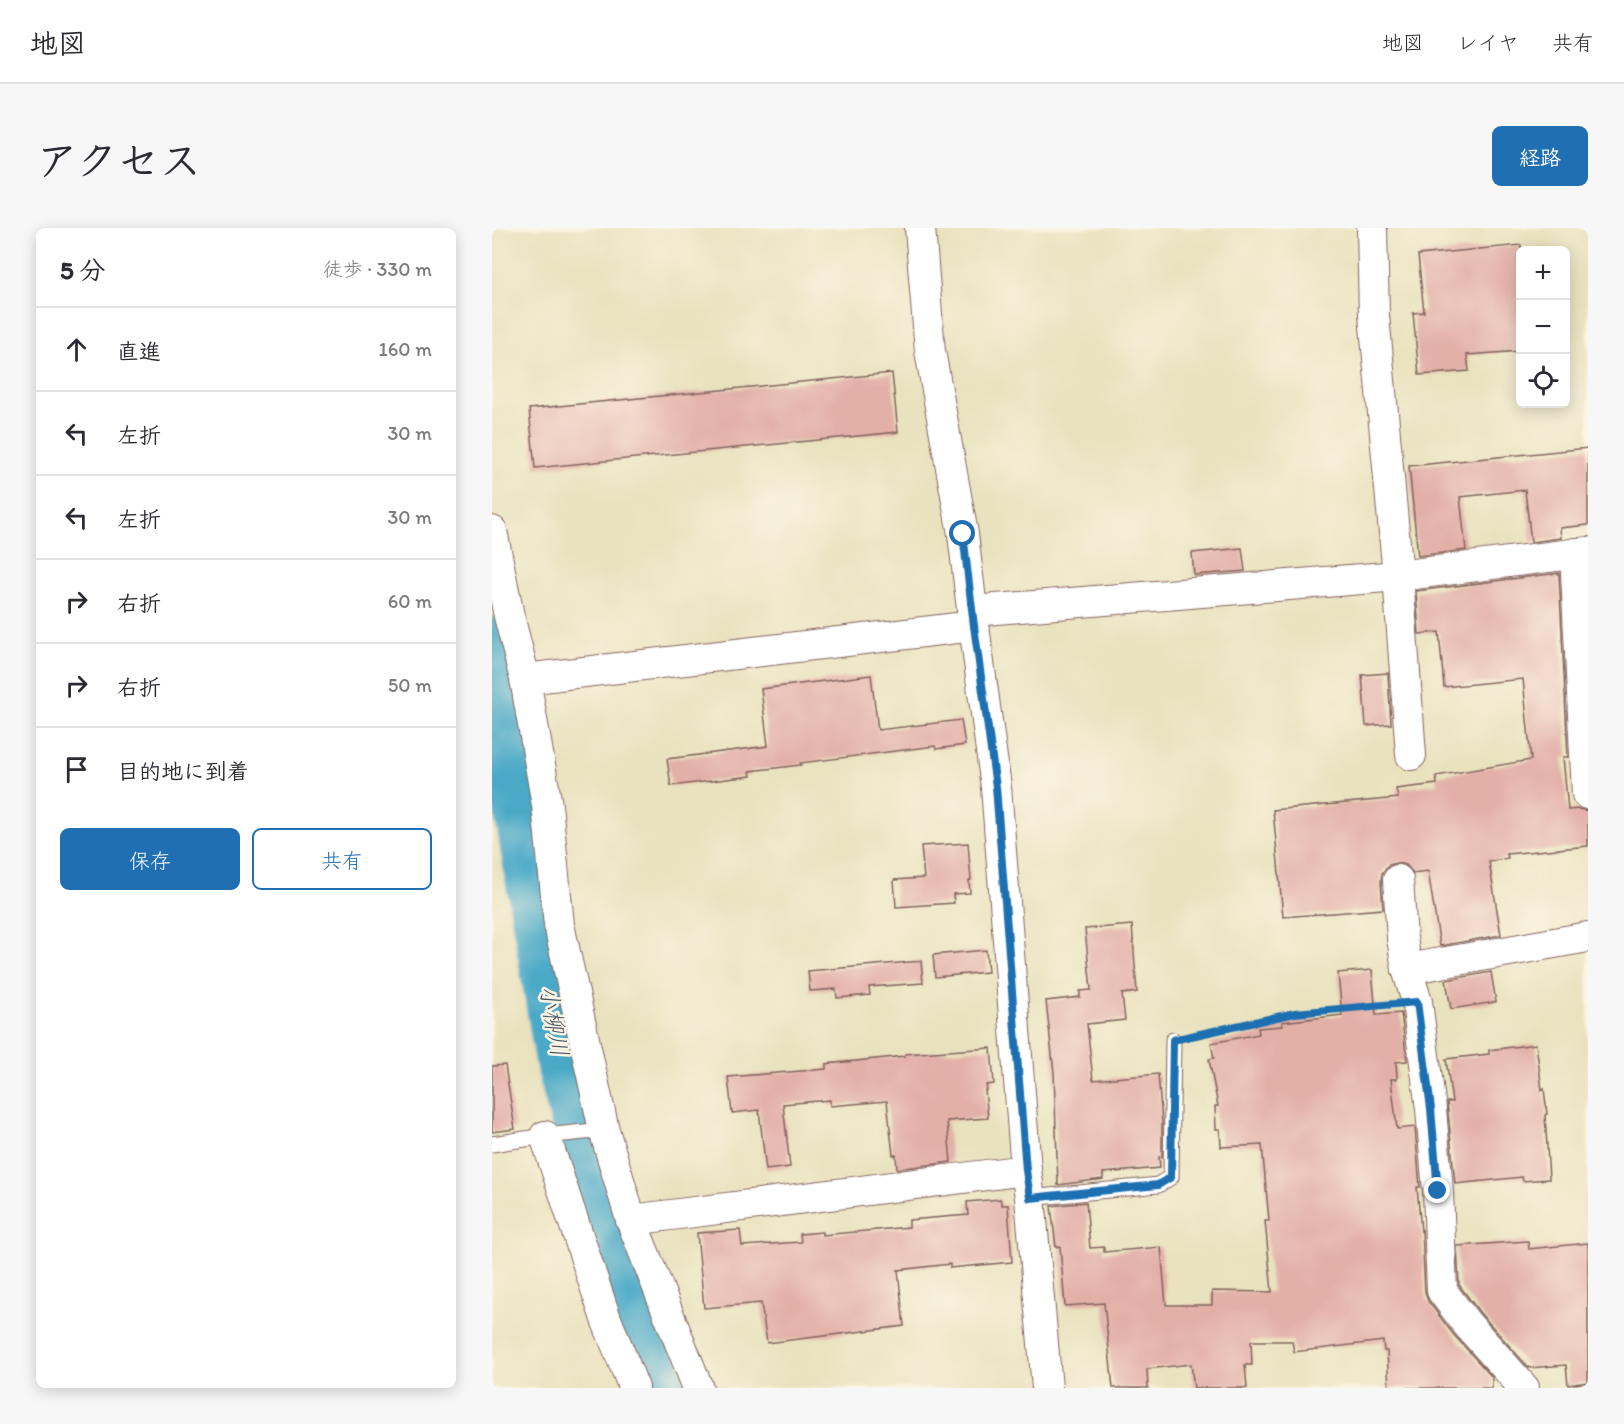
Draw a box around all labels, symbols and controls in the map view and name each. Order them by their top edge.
text: 地図 [30,26,86,60]
text: 地図 [1382,30,1424,55]
text: レイヤ [1457,30,1519,55]
text: 共有 [1552,30,1594,55]
button: 経路 [1492,126,1588,186]
text: アクセス [36,135,201,186]
map controls [1516,246,1570,408]
button: + [1516,246,1570,300]
text: 5 分 [60,254,106,286]
text: 徒歩 · 330 m [323,257,432,281]
button: − [1516,300,1570,354]
icon: ahead [60,333,93,366]
text: 160 m [379,337,432,361]
text: 直進 [117,338,161,365]
button: locate [1516,354,1570,408]
icon: left [60,417,93,450]
text: 30 m [387,421,432,445]
text: 左折 [117,422,161,449]
icon: left [60,501,93,534]
text: 30 m [387,505,432,529]
text: 左折 [117,506,161,533]
route start [949,520,975,546]
icon: right [60,585,93,618]
text: 60 m [388,589,432,613]
text: 右折 [117,590,161,617]
icon: right [60,669,93,702]
text: 50 m [388,673,432,697]
text: 右折 [117,674,161,701]
icon: arrive [60,753,93,786]
text: 目的地に到着 [117,758,249,785]
button: 保存 [60,828,240,890]
button: 共有 [252,828,432,890]
water label: 小柳川 [534,983,575,1059]
route end [1424,1177,1450,1203]

